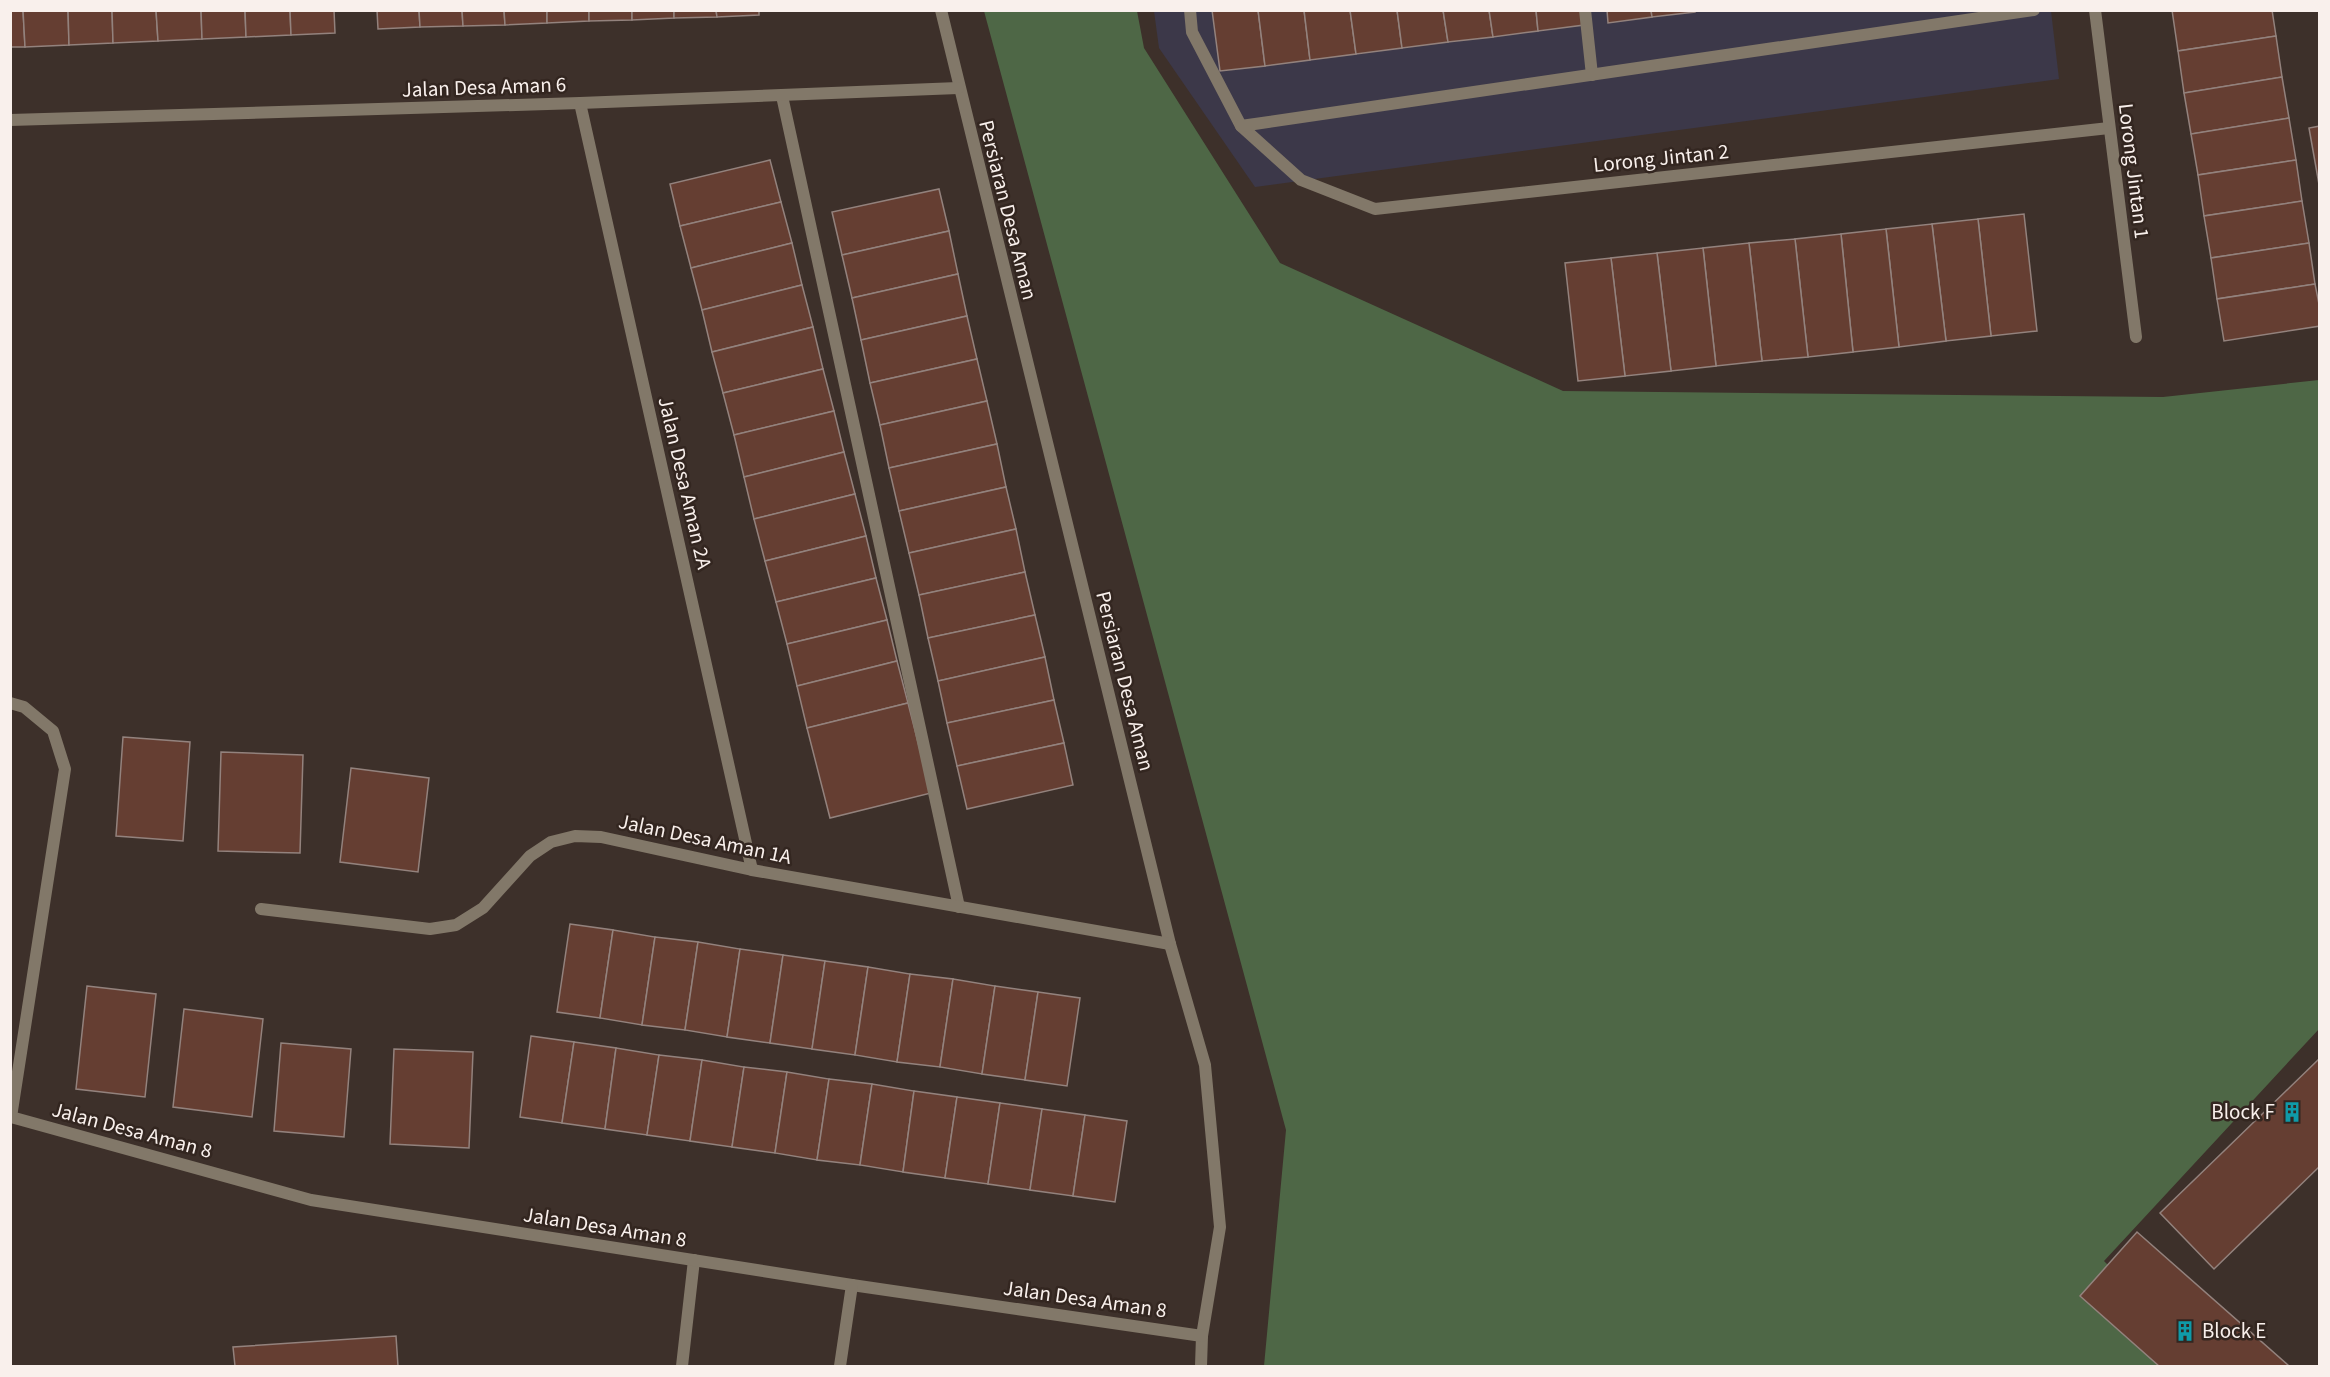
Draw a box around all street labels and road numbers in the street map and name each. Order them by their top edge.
street label: Jalan Desa Aman 6 [401,69,567,105]
street label: Lorong Jintan 1 [2111,102,2157,240]
street label: Persiaran Desa Aman [971,117,1045,303]
street label: Lorong Jintan 2 [1592,136,1730,180]
street label: Jalan Desa Aman 2A [651,394,720,573]
street label: Persiaran Desa Aman [1088,588,1162,774]
street label: Jalan Desa Aman 1A [616,806,795,872]
street label: Jalan Desa Aman 8 [49,1094,215,1166]
street label: Jalan Desa Aman 8 [521,1199,689,1255]
street label: Jalan Desa Aman 8 [1001,1273,1169,1325]

